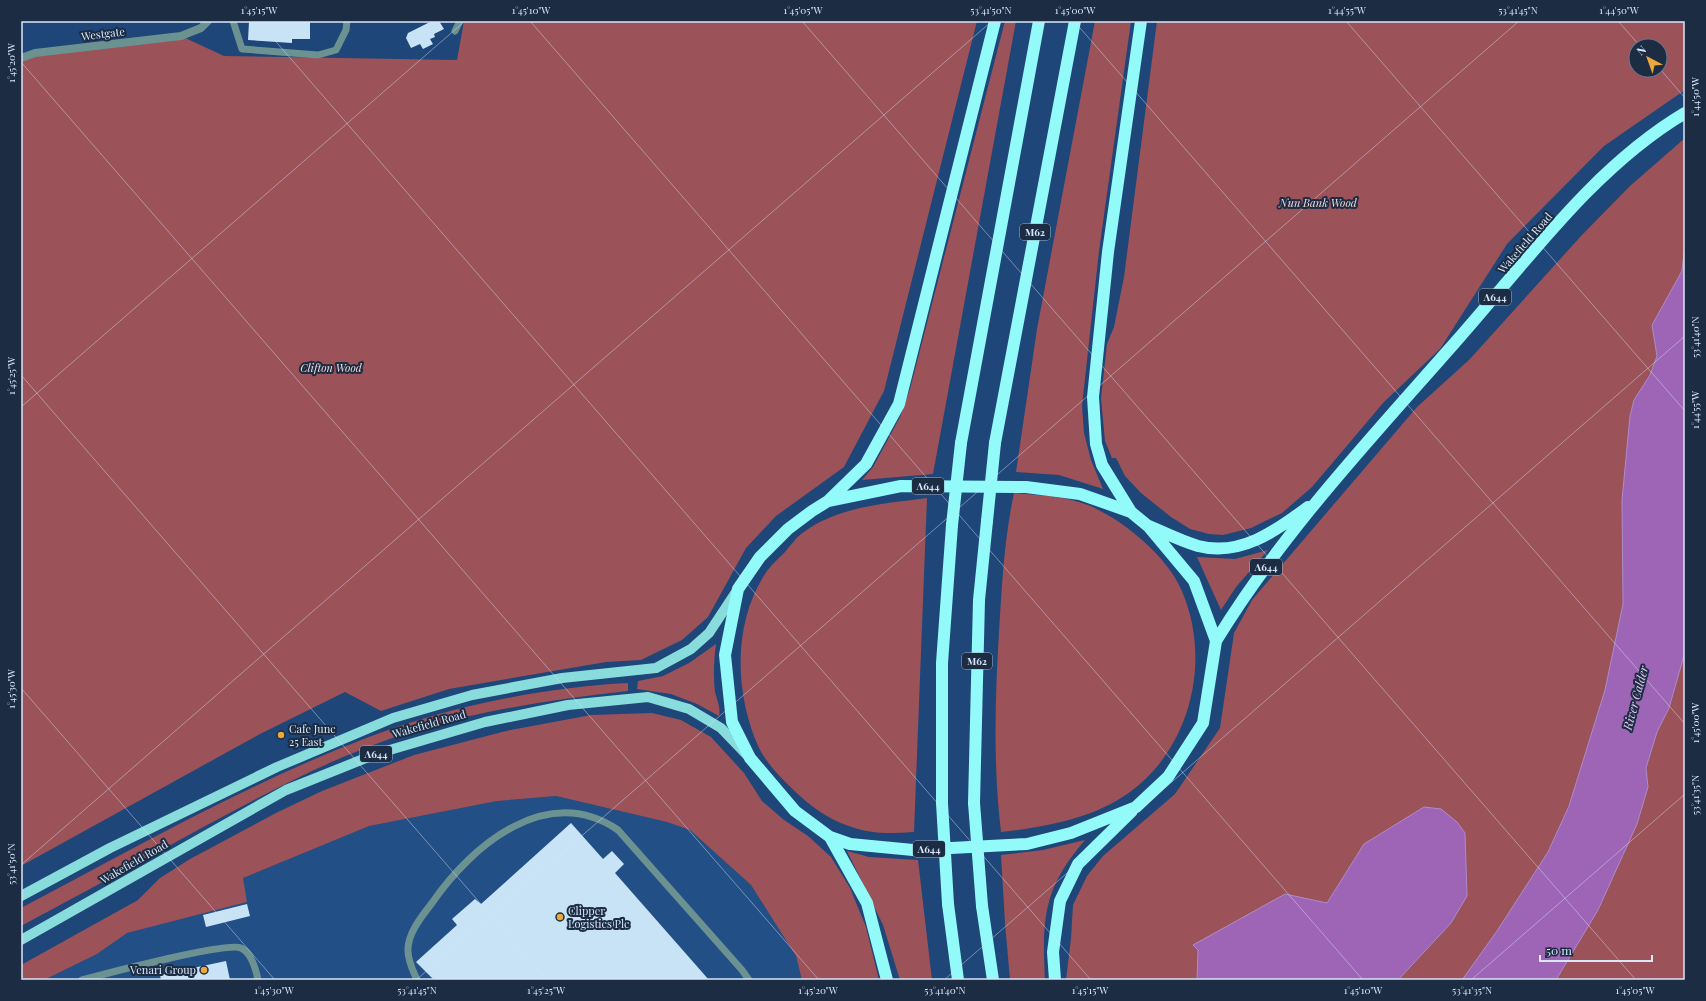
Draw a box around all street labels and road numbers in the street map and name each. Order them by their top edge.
street label: Westgate [79,23,126,44]
street label: Wakefield Road [1493,209,1556,277]
road number: M62 [1020,224,1050,240]
road number: A644 [1479,289,1511,305]
road number: A644 [912,478,944,494]
road number: A644 [1250,559,1282,575]
road number: M62 [962,653,992,669]
street label: Wakefield Road [389,706,468,741]
road number: A644 [360,746,392,762]
street label: Wakefield Road [96,836,171,888]
road number: A644 [913,841,945,857]

